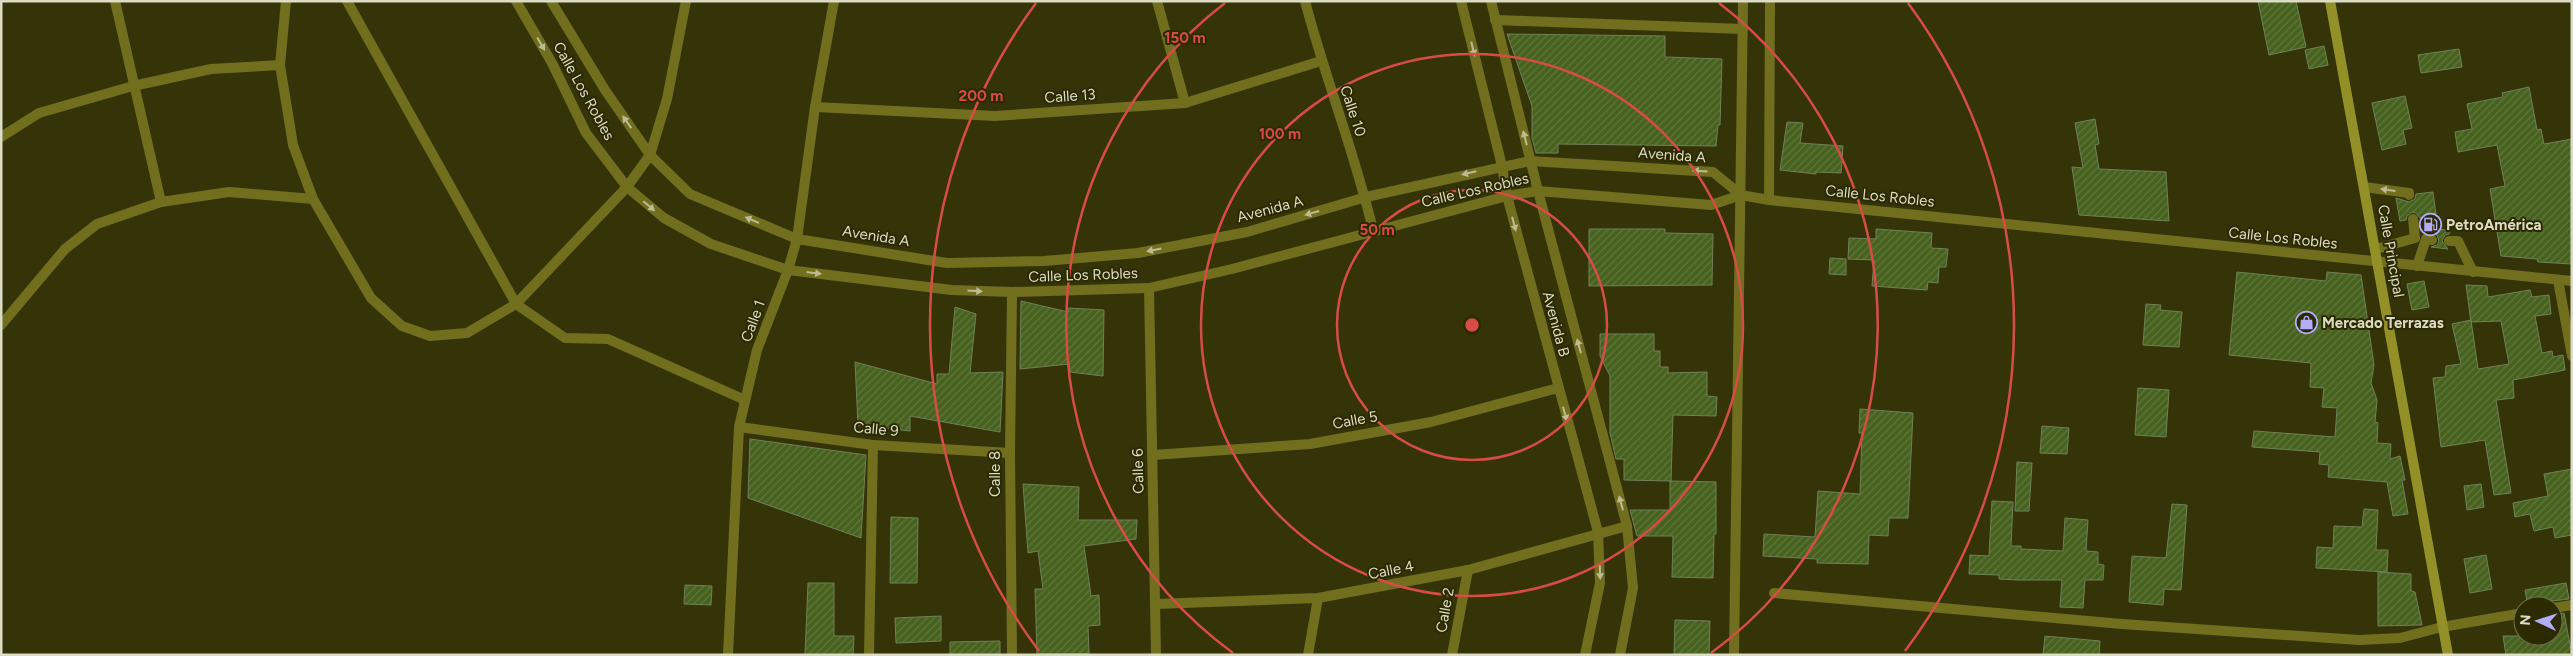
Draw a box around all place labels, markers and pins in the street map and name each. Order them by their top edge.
fuel station icon: PetroAmérica [2418,213,2442,237]
place label: PetroAmérica [2446,216,2542,234]
shop icon: Mercado Terrazas [2294,311,2318,335]
place label: Mercado Terrazas [2322,314,2444,332]
centre of rings [1463,316,1481,334]

